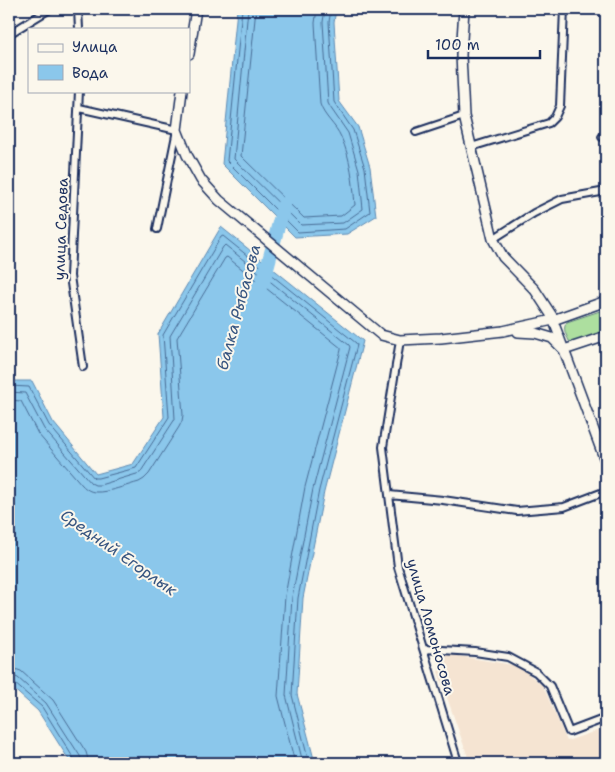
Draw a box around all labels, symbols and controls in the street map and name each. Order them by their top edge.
legend [28,28,190,92]
scale bar [428,28,540,60]
text: 100 m [435,35,480,55]
text: Улица [72,37,118,57]
text: Вода [72,63,109,83]
street label: улица Седова [49,177,73,281]
water label: балка Рыбасова [212,242,265,372]
water label: Средний Егорлык [56,504,182,601]
street label: улица Ломоносова [402,556,460,698]

